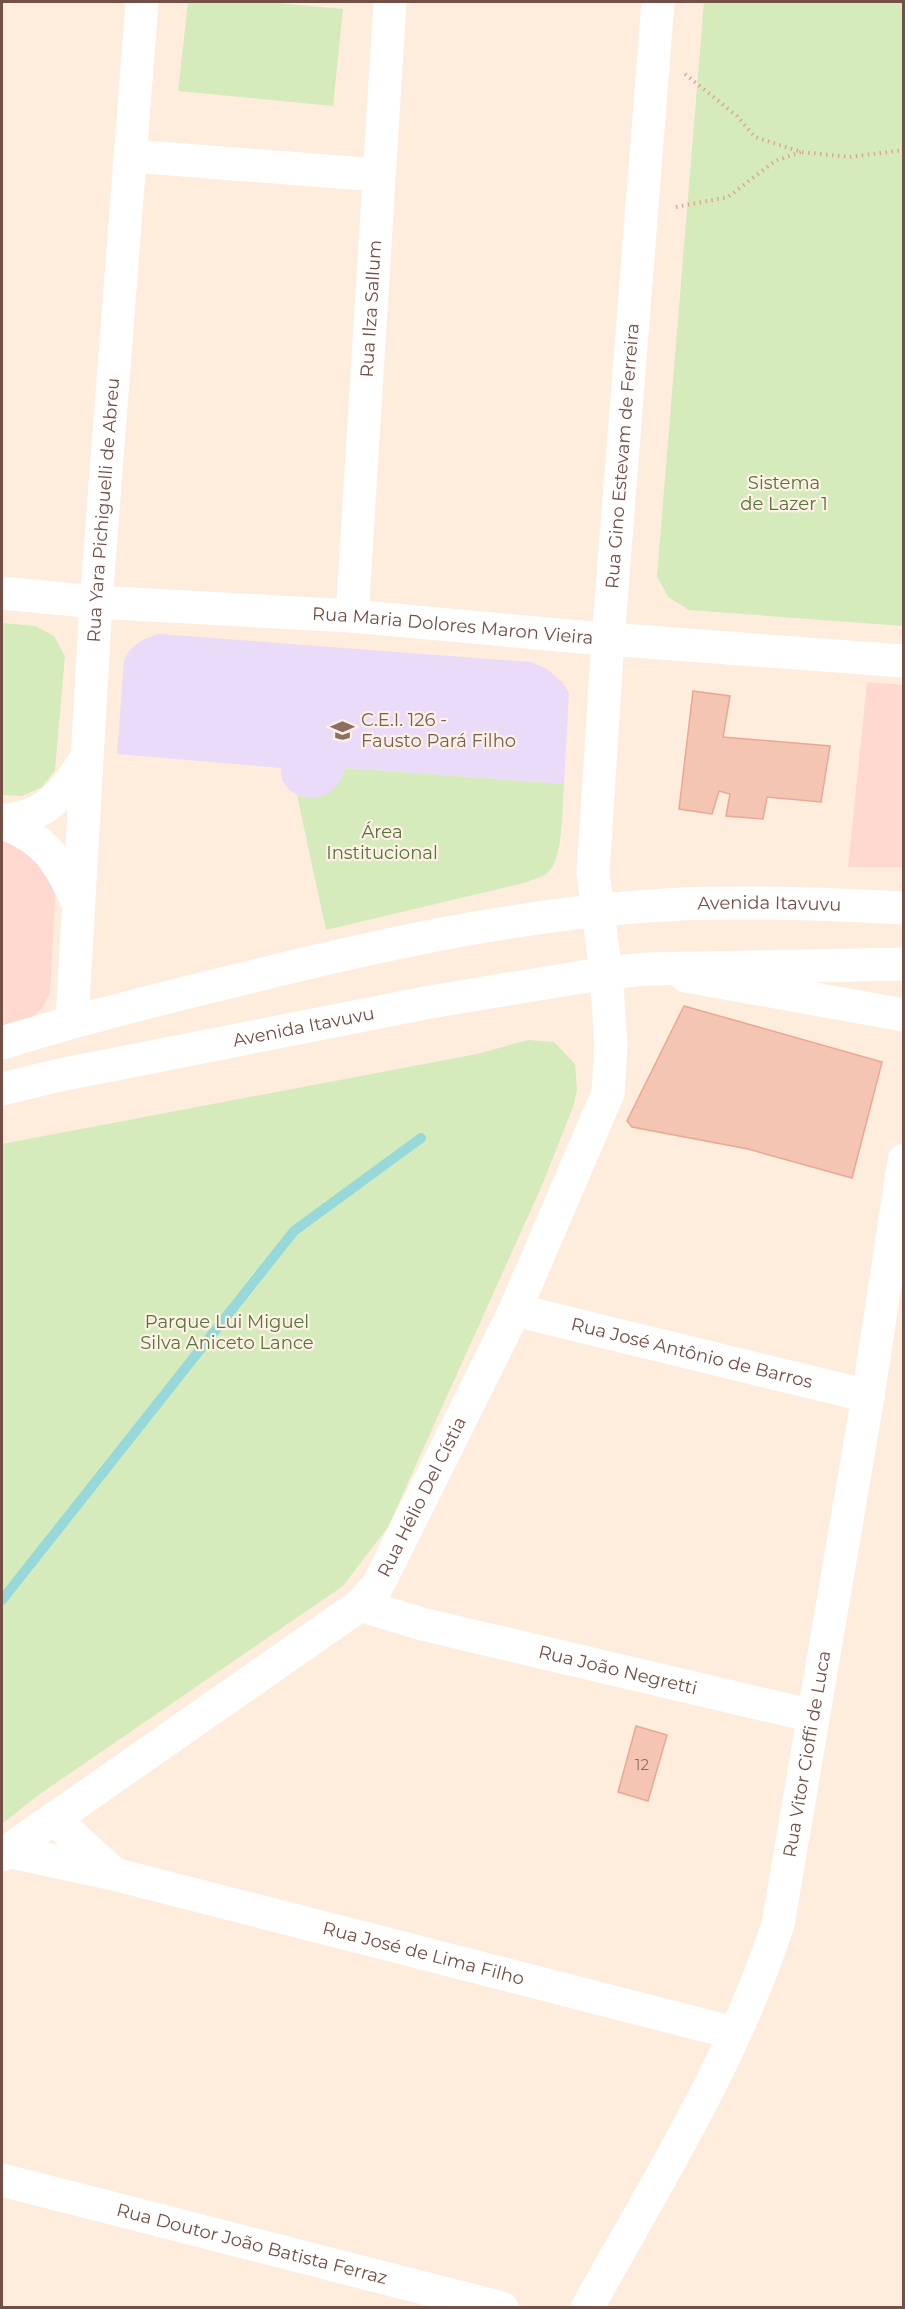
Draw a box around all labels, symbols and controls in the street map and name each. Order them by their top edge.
street label: Rua Ilza Sallum [356,239,386,378]
street label: Rua Gino Estevam de Ferreira [601,322,644,590]
street label: Rua Yara Pichiguelli de Abreu [83,377,124,643]
park label: Sistema de Lazer 1 [740,472,828,515]
street label: Rua Maria Dolores Maron Vieira [312,603,594,649]
place label: C.E.I. 126 - Fausto Pará Filho [361,709,516,752]
school or university icon: C.E.I. 126 - Fausto Pará Filho [330,717,356,743]
park label: Área Institucional [326,821,438,864]
street label: Avenida Itavuvu [697,892,842,916]
street label: Avenida Itavuvu [231,1002,376,1052]
park label: Parque Lui Miguel Silva Aniceto Lance [140,1311,314,1354]
street label: Rua José Antônio de Barros [569,1313,815,1393]
street label: Rua Hélio Del Cístia [373,1413,471,1581]
street label: Rua João Negretti [536,1641,699,1699]
street label: Rua Vitor Cioffi de Luca [779,1649,835,1859]
house number: 12 [635,1755,649,1774]
street label: Rua José de Lima Filho [320,1917,527,1990]
street label: Rua Doutor João Batista Ferraz [114,2199,390,2289]

